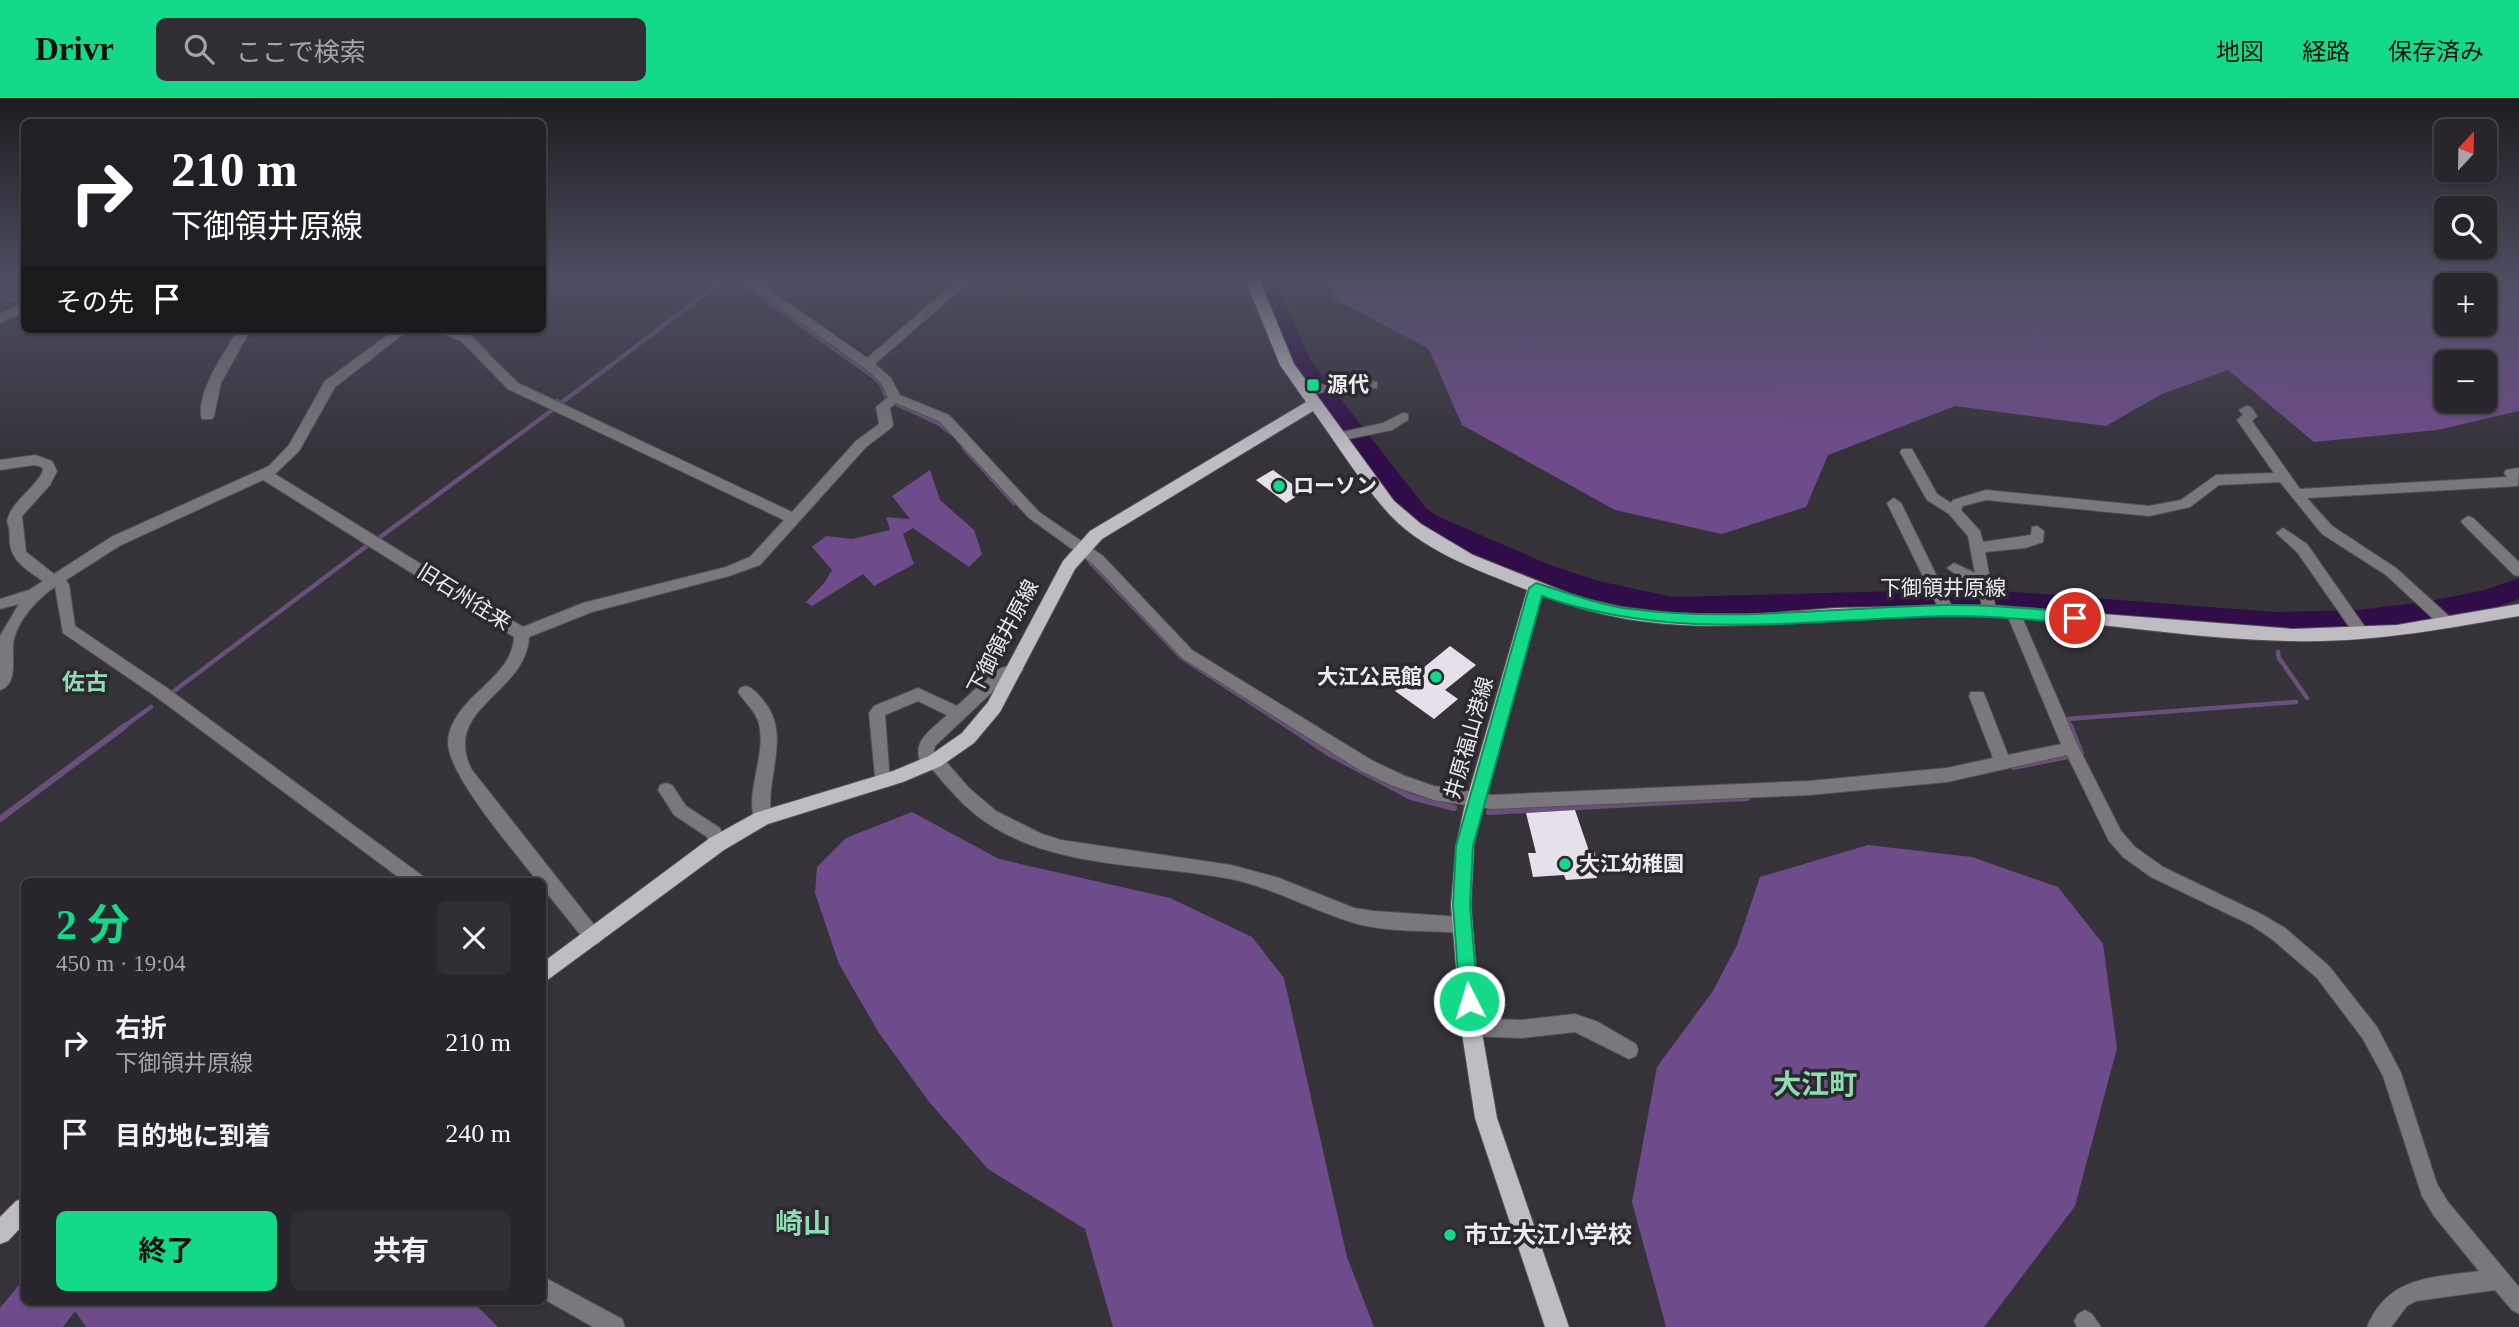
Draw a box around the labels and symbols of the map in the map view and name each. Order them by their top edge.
north arrow [2434,119,2497,182]
place label: 源代 [1327,373,1369,397]
marker: 源代 [1305,377,1321,393]
place label: ローソン [1293,474,1377,498]
marker: ローソン [1271,478,1287,494]
street label: 旧石州往来 [413,559,515,635]
street label: 下御領井原線 [963,576,1043,698]
street label: 下御領井原線 [1880,576,2006,600]
pin [2045,588,2105,648]
place label: 大江公民館 [1317,665,1422,689]
marker: 大江公民館 [1428,669,1444,685]
district label: 佐古 [62,670,108,695]
street label: 井原福山港線 [1440,674,1498,802]
place label: 大江幼稚園 [1579,852,1684,876]
marker: 大江幼稚園 [1557,856,1573,872]
position arrow [1432,964,1506,1038]
district label: 大江町 [1773,1069,1857,1100]
district label: 崎山 [775,1208,831,1239]
place label: 市立大江小学校 [1464,1222,1632,1248]
marker: 市立大江小学校 [1442,1227,1458,1243]

